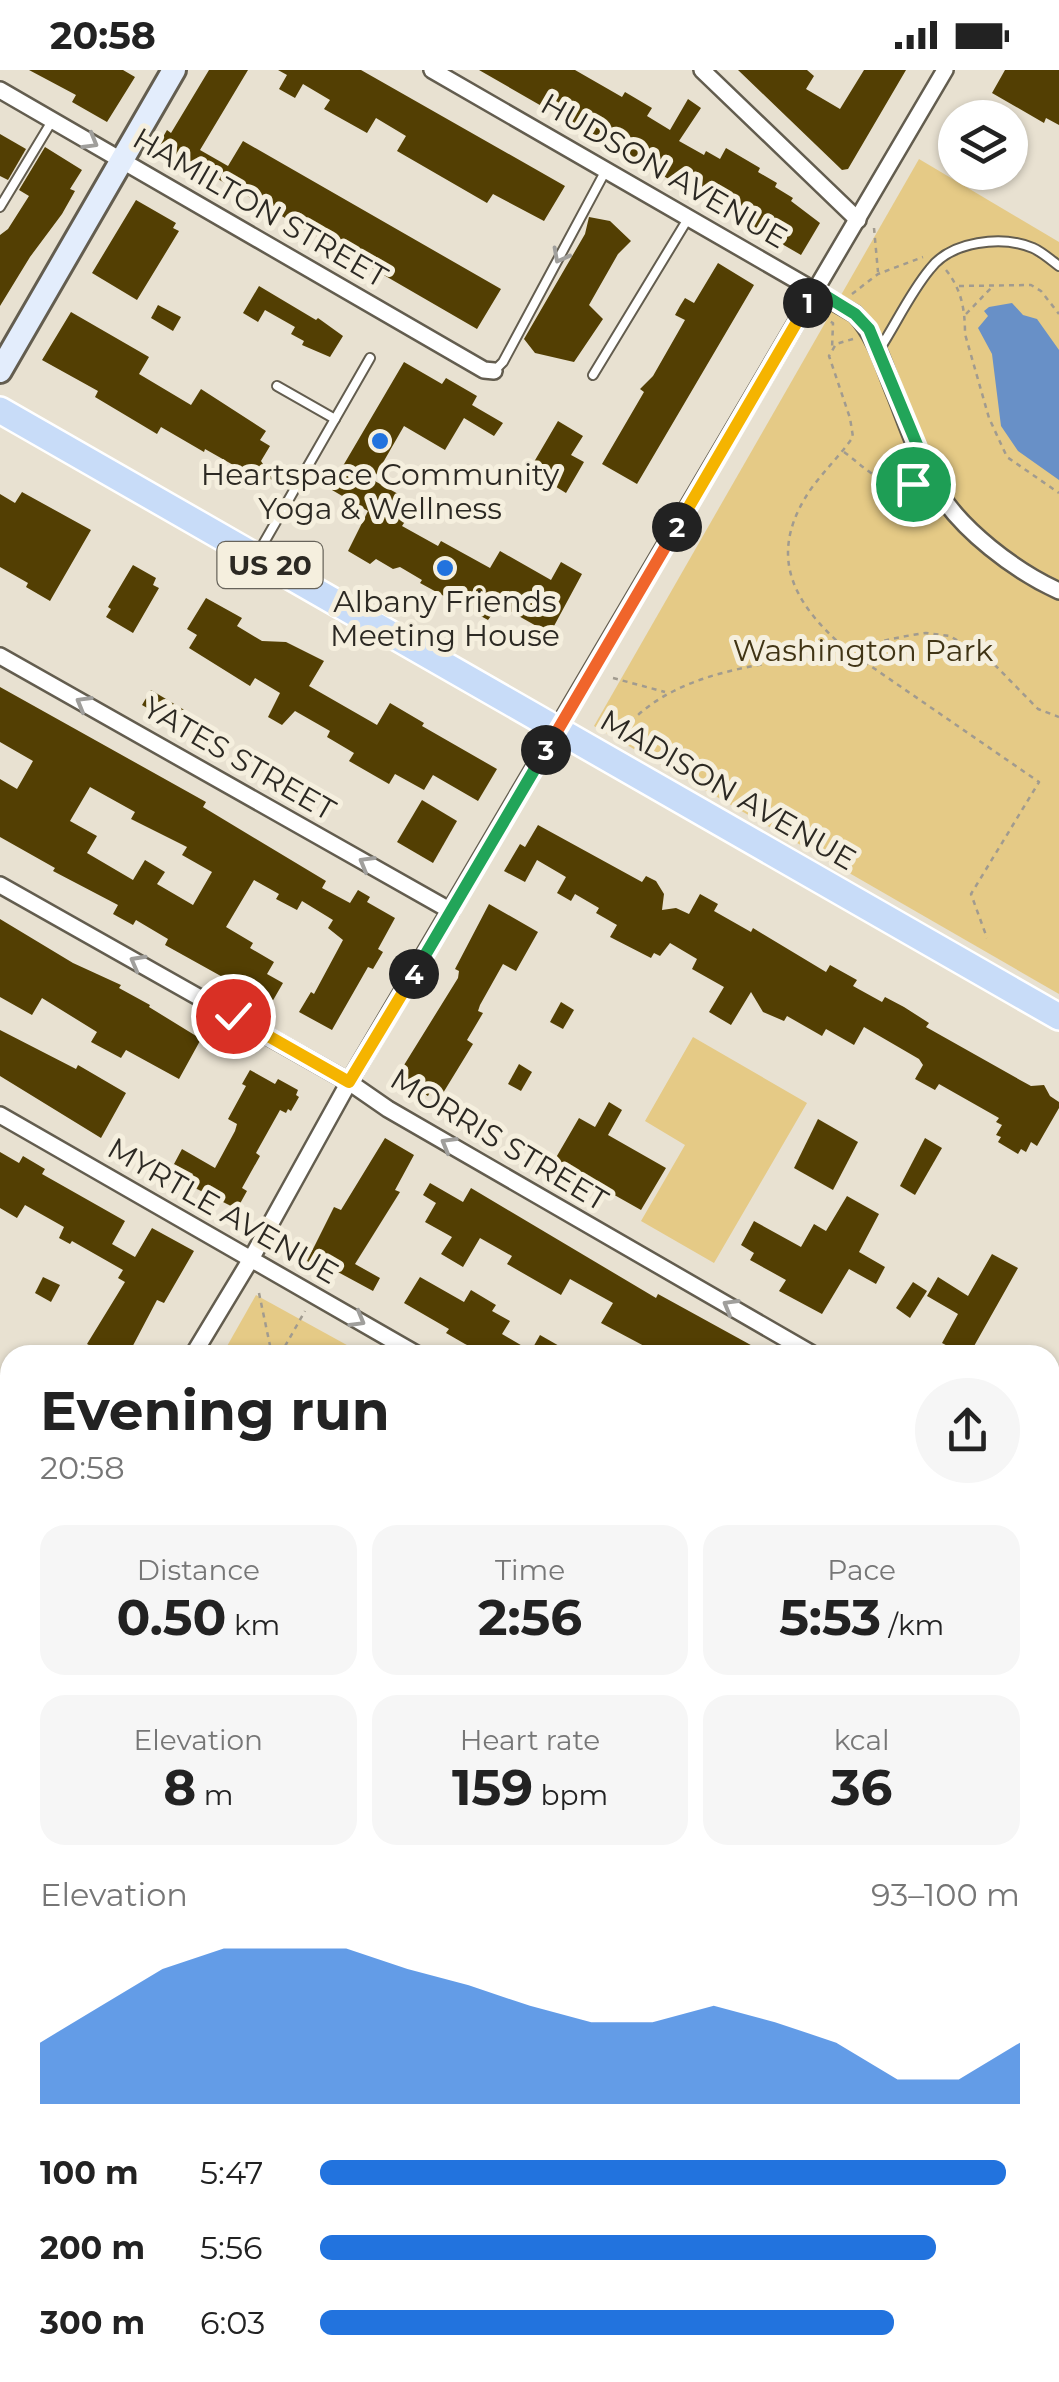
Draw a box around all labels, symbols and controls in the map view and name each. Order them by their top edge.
text: 20:58 [50,12,156,59]
street label: HUDSON AVENUE [535,85,794,256]
map controls [938,100,1028,190]
button: layers [938,100,1028,190]
street label: HAMILTON STREET [126,120,395,296]
one-way arrow [80,130,98,149]
one-way arrow [553,245,572,263]
pin: 1 [783,278,833,328]
text: 1 [803,286,813,320]
marker: Heartspace Community Yoga & Wellness [369,430,391,452]
pin [871,442,956,527]
place label: Heartspace Community Yoga & Wellness [201,456,560,527]
icon: arrive [886,457,941,512]
pin: 2 [652,502,702,552]
text: 2 [669,510,685,544]
road number: US 20 [218,542,322,588]
marker: Albany Friends Meeting House [434,557,456,579]
place label: Albany Friends Meeting House [330,583,560,654]
park label: Washington Park [733,632,993,669]
street label: YATES STREET [136,689,343,829]
one-way arrow [76,695,94,715]
street label: MADISON AVENUE [594,701,863,878]
pin: 3 [521,725,571,775]
text: 3 [538,733,554,767]
one-way arrow [359,856,377,875]
pin: 4 [389,949,439,999]
one-way arrow [130,955,148,975]
text: 4 [404,957,424,991]
pin [191,974,276,1059]
icon: check [206,989,261,1044]
street label: MORRIS STREET [384,1060,615,1219]
street label: MYRTLE AVENUE [101,1129,345,1292]
one-way arrow [441,1137,459,1156]
one-way arrow [722,1299,740,1318]
one-way arrow [347,1308,365,1327]
text: Evening run [40,1377,390,1444]
button: share [915,1378,1020,1483]
text: 20:58 [40,1448,125,1487]
text: Distance [137,1553,260,1587]
text: Time [495,1553,565,1587]
text: Pace [827,1553,896,1587]
text: 0.50 [116,1587,227,1648]
text: 2:56 [478,1587,582,1648]
text: 5:53 [779,1587,881,1648]
text: km [227,1608,280,1642]
text: /km [881,1608,944,1642]
text: Elevation [134,1723,263,1757]
text: Heart rate [460,1723,600,1757]
text: kcal [834,1723,890,1757]
text: 8 [163,1757,196,1818]
text: 159 [452,1757,533,1818]
text: 36 [831,1757,892,1818]
text: m [196,1778,233,1812]
text: bpm [533,1778,608,1812]
text: Elevation [40,1875,188,1914]
text: 93–100 m [871,1875,1020,1914]
text: 100 m [40,2153,139,2192]
text: 5:47 [200,2153,263,2192]
text: 200 m [40,2228,145,2267]
text: 5:56 [200,2228,263,2267]
text: 300 m [40,2303,145,2342]
text: 6:03 [200,2303,265,2342]

